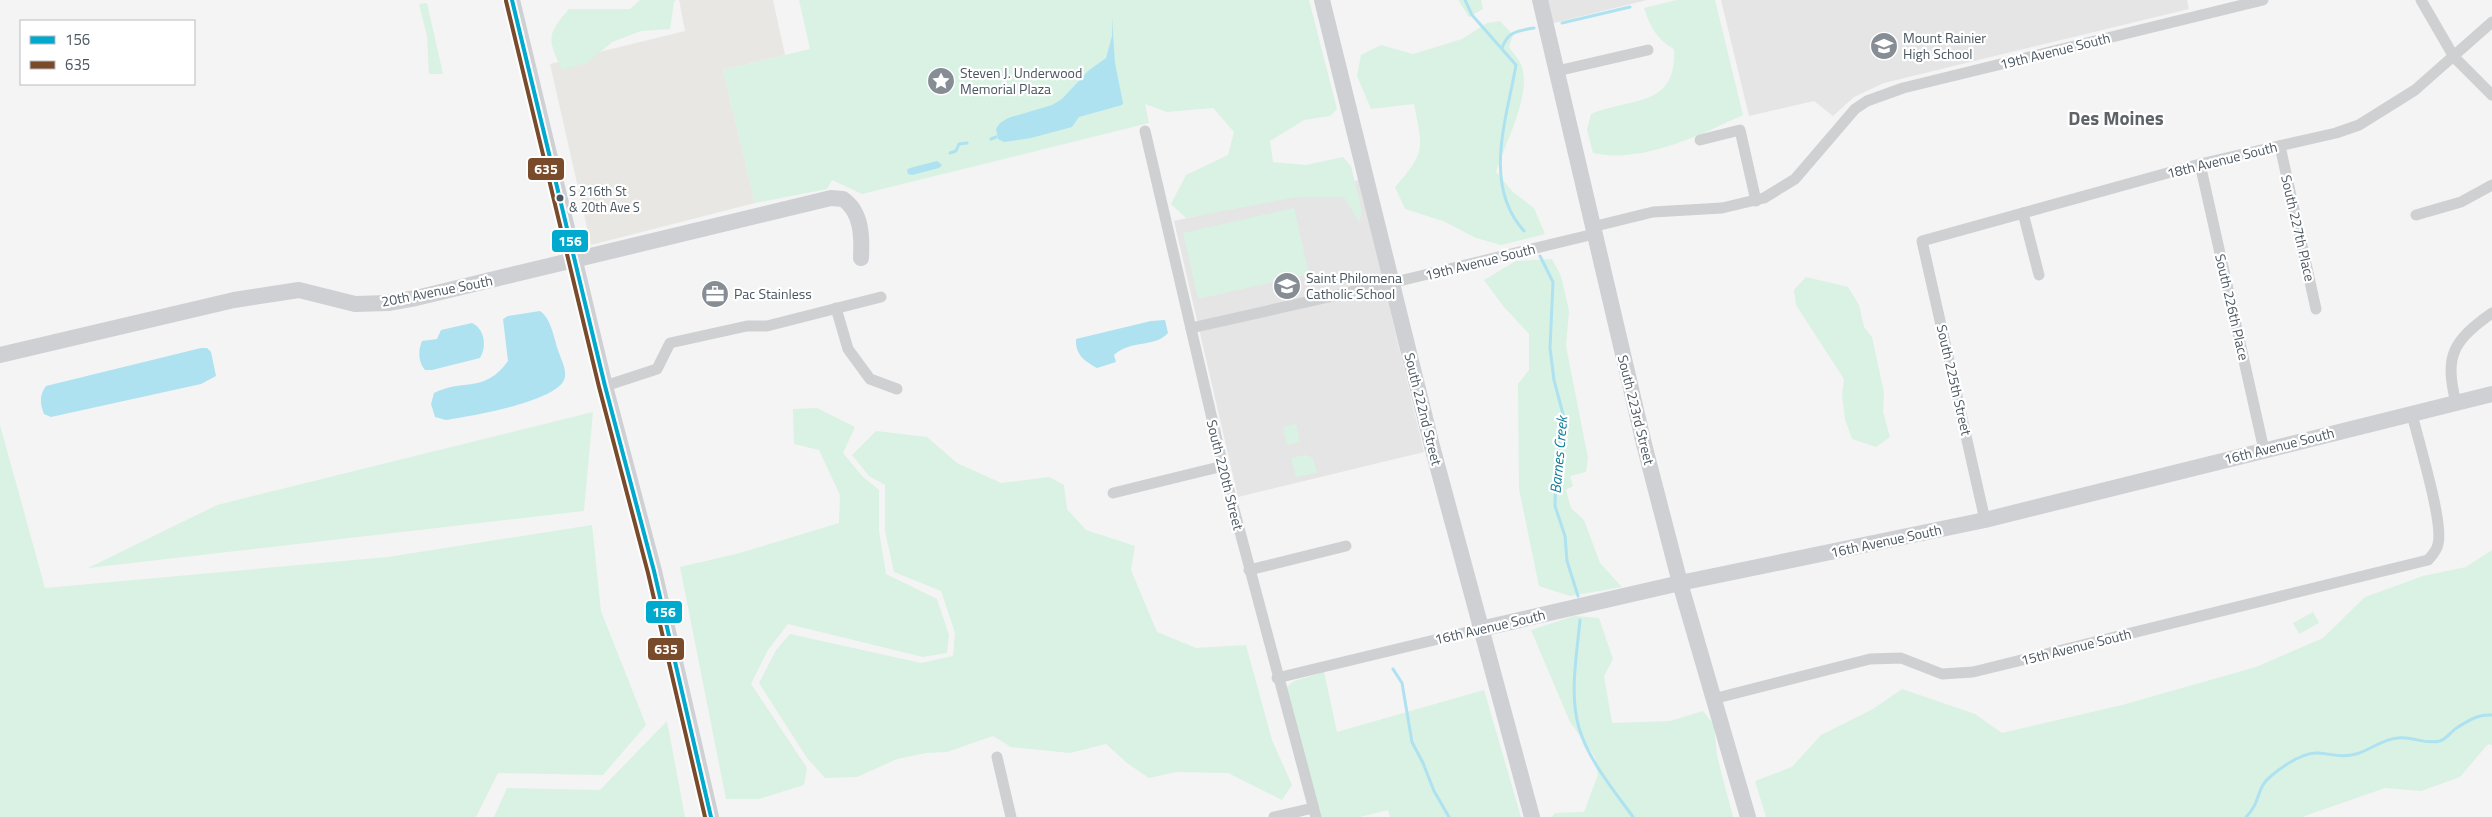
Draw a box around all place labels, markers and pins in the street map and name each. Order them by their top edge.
place label: Mount Rainier High School [1903,27,1986,64]
school or university icon: Mount Rainier High School [1869,31,1899,61]
place label: Steven J. Underwood Memorial Plaza [960,62,1082,99]
place icon: Steven J. Underwood Memorial Plaza [926,66,956,96]
place label: S 216th St & 20th Ave S [569,181,640,217]
marker: S 216th St & 20th Ave S [555,193,565,203]
place label: Saint Philomena Catholic School [1306,267,1402,304]
school or university icon: Saint Philomena Catholic School [1272,271,1302,301]
office icon: Pac Stainless [700,279,730,309]
place label: Pac Stainless [734,283,812,304]

